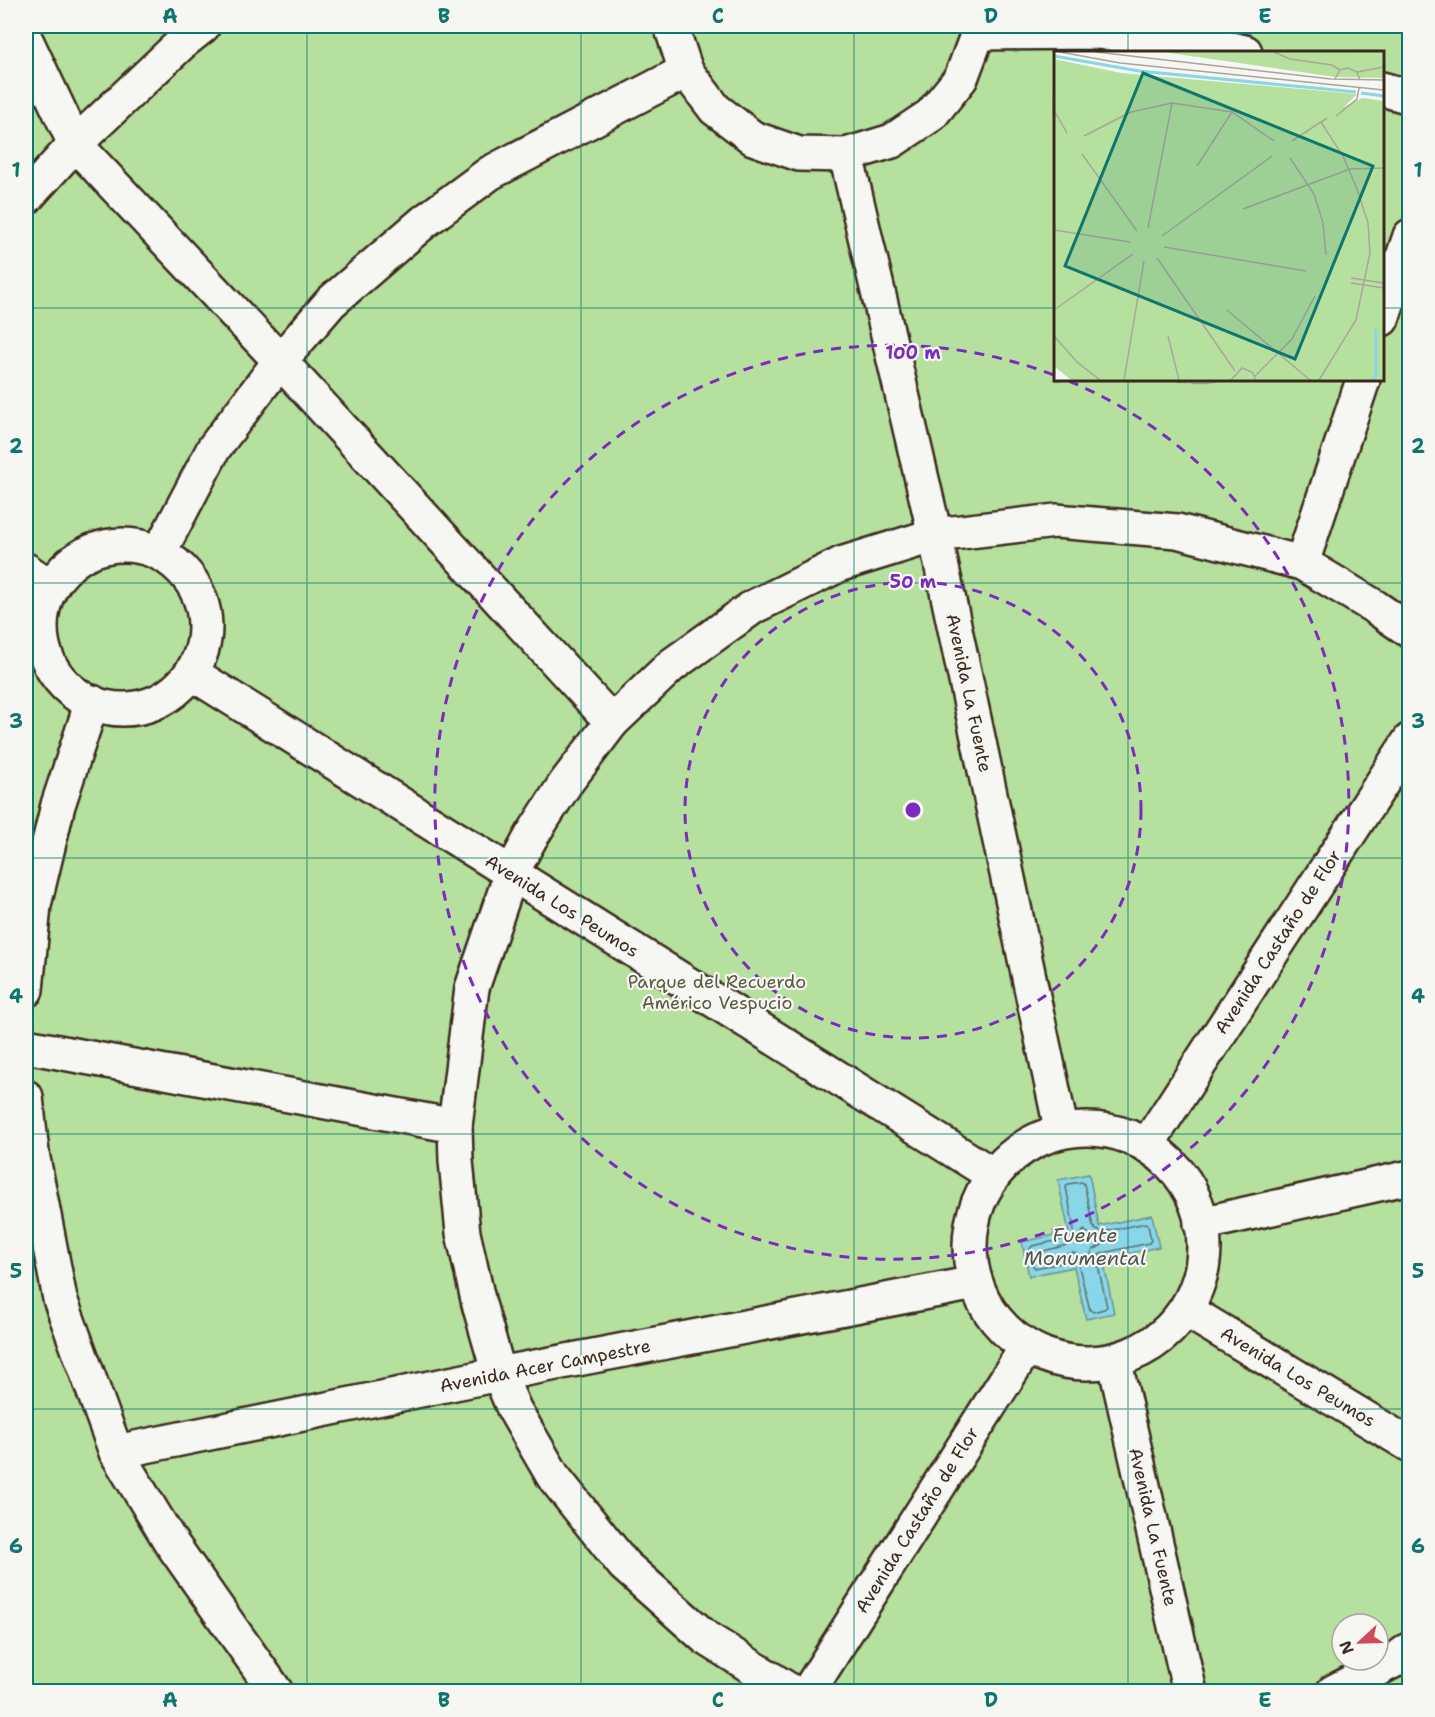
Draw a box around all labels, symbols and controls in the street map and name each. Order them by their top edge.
text: A [162,3,178,29]
text: B [438,3,450,29]
text: C [712,3,724,29]
text: D [984,3,998,29]
text: E [1258,3,1272,29]
inset map [1054,51,1384,381]
text: 1 [11,157,21,183]
text: 1 [1413,157,1423,183]
text: 100 m [885,341,941,365]
text: 2 [9,433,23,459]
text: 2 [1411,433,1425,459]
text: 50 m [890,570,937,594]
street label: Avenida La Fuente [940,611,998,775]
text: 3 [9,708,23,734]
text: 3 [1411,708,1425,734]
centre of rings [903,800,923,820]
street label: Avenida Castaño de Flor [1209,845,1347,1039]
street label: Avenida Los Peumos [481,849,643,963]
park label: Parque del Recuerdo Américo Vespucio [628,970,806,1015]
text: 4 [9,983,23,1009]
text: 4 [1411,983,1425,1009]
water label: Fuente Monumental [1024,1222,1146,1271]
text: 5 [10,1258,22,1284]
text: 5 [1412,1258,1424,1284]
street label: Avenida Los Peumos [1216,1321,1380,1433]
street label: Avenida Acer Campestre [437,1334,653,1398]
street label: Avenida Castaño de Flor [850,1422,984,1618]
street label: Avenida La Fuente [1123,1446,1183,1608]
text: 6 [9,1533,23,1559]
text: 6 [1411,1533,1425,1559]
north arrow [1330,1612,1390,1672]
text: N [1334,1638,1359,1657]
text: A [162,1687,178,1713]
text: B [438,1687,450,1713]
text: C [712,1687,724,1713]
text: D [984,1687,998,1713]
text: E [1258,1687,1272,1713]

